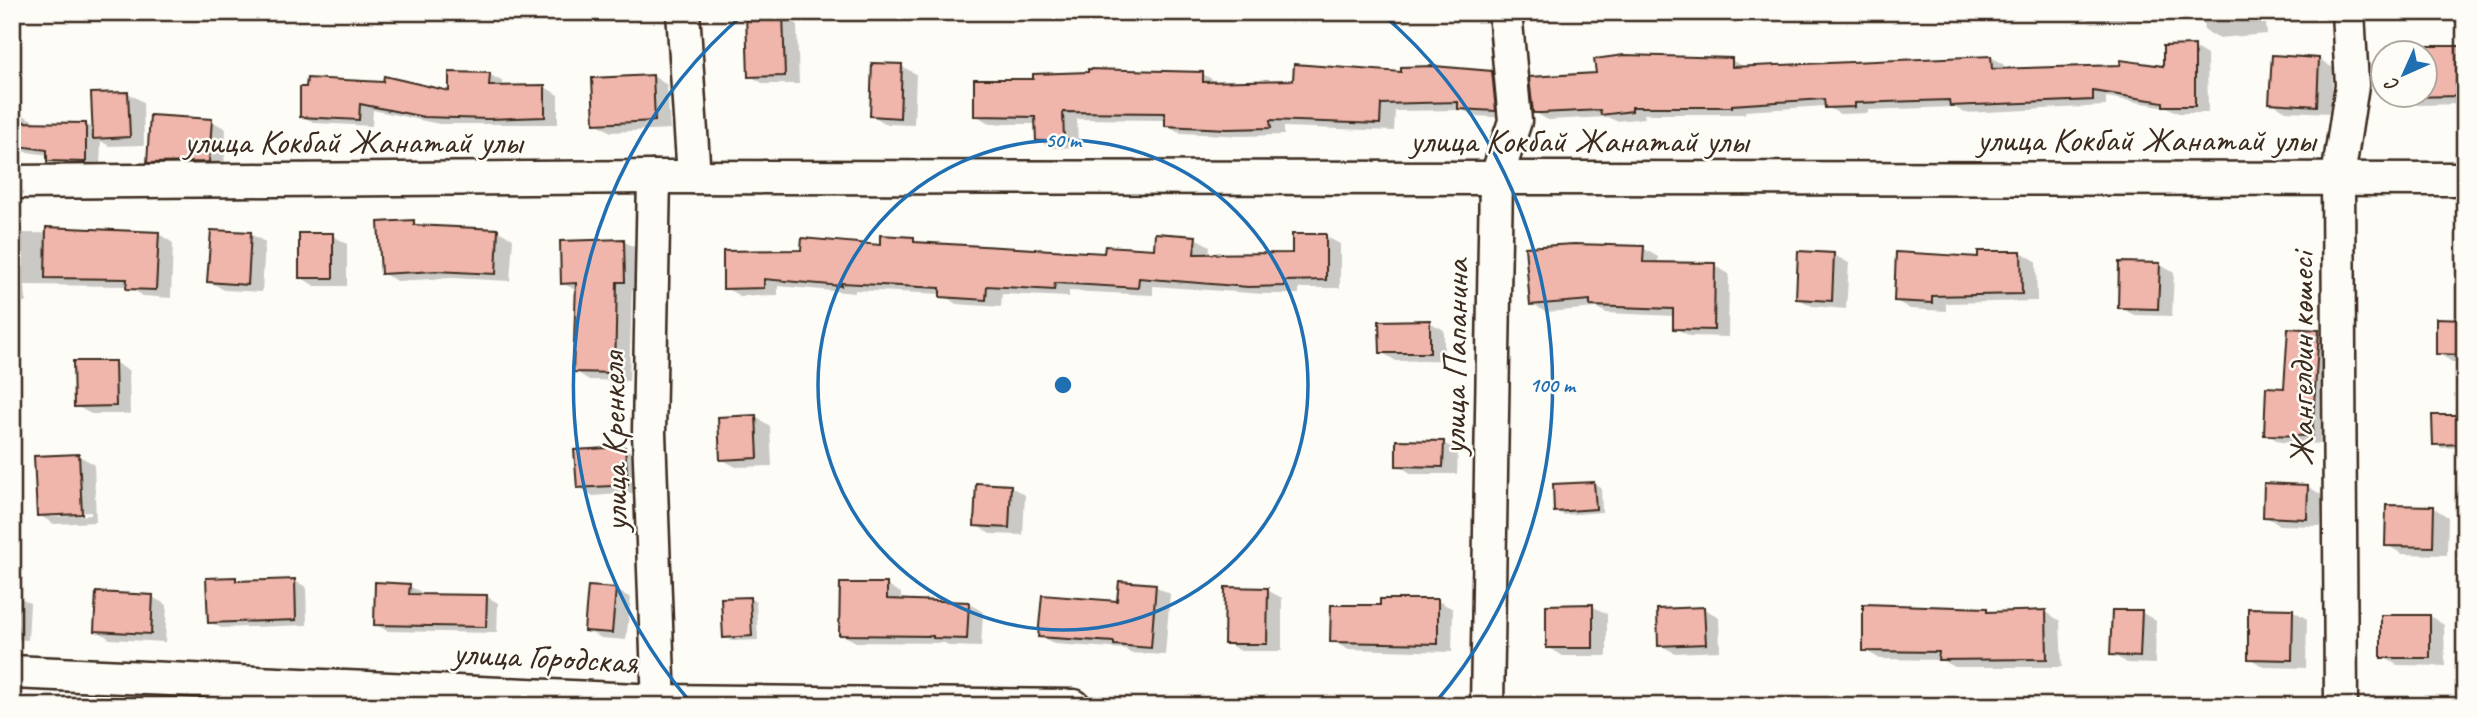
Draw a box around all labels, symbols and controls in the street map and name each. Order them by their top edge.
north arrow [2368,38,2438,108]
text: С [2379,72,2404,97]
street label: улица Кокбай Жанатай улы [1975,117,2318,162]
street label: улица Кокбай Жанатай улы [1408,118,1751,163]
street label: улица Кокбай Жанатай улы [182,119,525,164]
text: 50 m [1045,127,1083,153]
street label: Жангелдин көшесі [2279,247,2324,466]
street label: улица Папанина [1431,256,1479,457]
street label: улица Кренкеля [590,349,638,534]
text: 100 m [1529,372,1577,398]
centre of rings [1051,373,1075,397]
street label: улица Городская [450,630,640,684]

